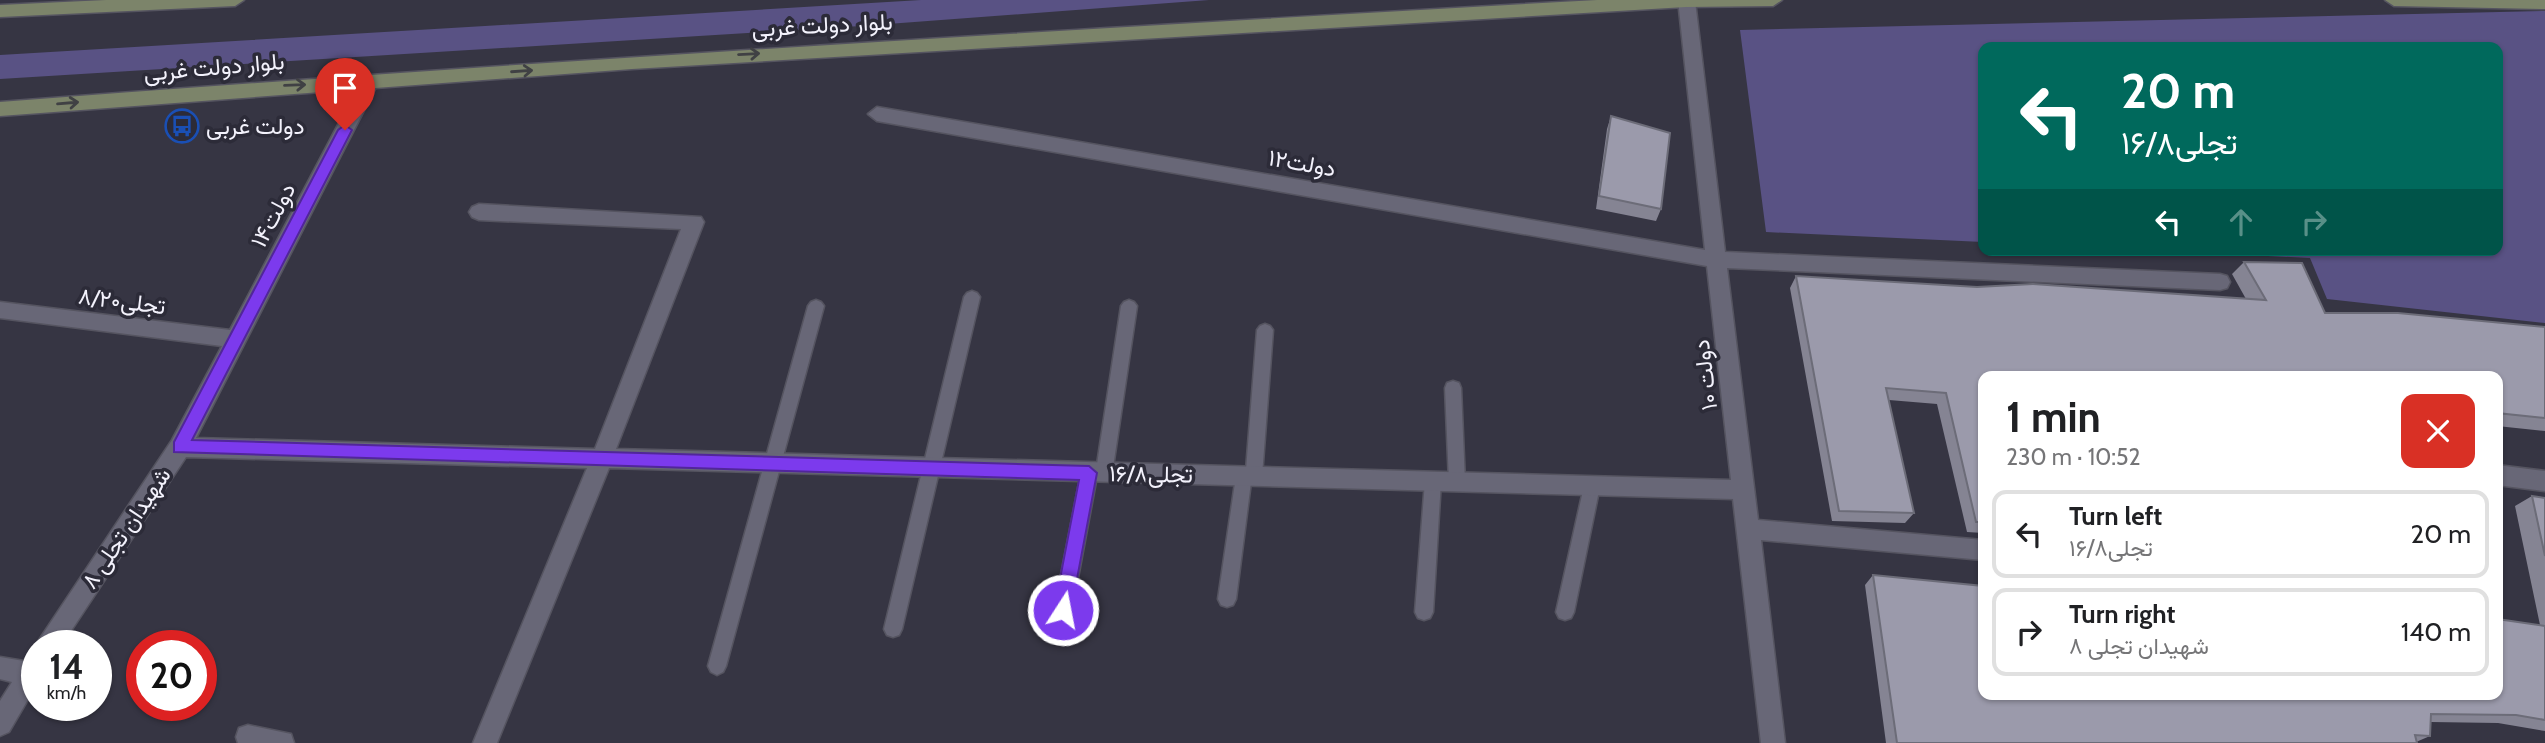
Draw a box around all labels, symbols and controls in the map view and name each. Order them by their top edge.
street label: بلوار دولت غربی [751,7,893,44]
street label: بلوار دولت غربی [142,47,286,88]
one-way arrow [737,47,760,60]
pin [315,58,375,130]
text: 20 m [2121,61,2235,120]
one-way arrow [510,64,533,77]
icon: arrive [326,69,364,107]
icon: left [2006,70,2097,161]
one-way arrow [283,78,306,92]
one-way arrow [56,96,79,109]
bus stop icon: دولت غربی [163,107,201,145]
place label: دولت غربی [206,112,305,141]
text: تجلی۱۶/۸ [2121,123,2238,162]
street label: ۱۲دولت [1266,143,1338,183]
street label: ۱۴دولت [244,178,302,252]
icon: left [2149,203,2187,241]
icon: ahead [2222,203,2260,241]
icon: right [2295,203,2333,241]
street label: تجلی۸/۲۰ [77,282,167,320]
street label: ۱۰ دولت [1687,338,1723,412]
text: 1 min [2006,391,2101,443]
button: close [2401,394,2475,468]
text: 230 m · 10:52 [2006,443,2141,471]
street label: تجلی۱۶/۸ [1109,459,1193,489]
street label: شهیدان تجلی ۸ [75,462,178,594]
text: Turn left [2069,500,2162,532]
icon: left [2010,515,2048,553]
text: 20 m [2411,518,2471,550]
text: تجلی۱۶/۸ [2069,534,2153,562]
position arrow [1026,573,1100,647]
text: Turn right [2069,598,2175,630]
icon: right [2010,613,2048,651]
text: 140 m [2401,616,2471,648]
speed limit sign: 20 [126,630,217,721]
text: شهیدان تجلی ۸ [2069,632,2209,660]
text: 14 [49,645,84,688]
text: km/h [47,682,86,704]

